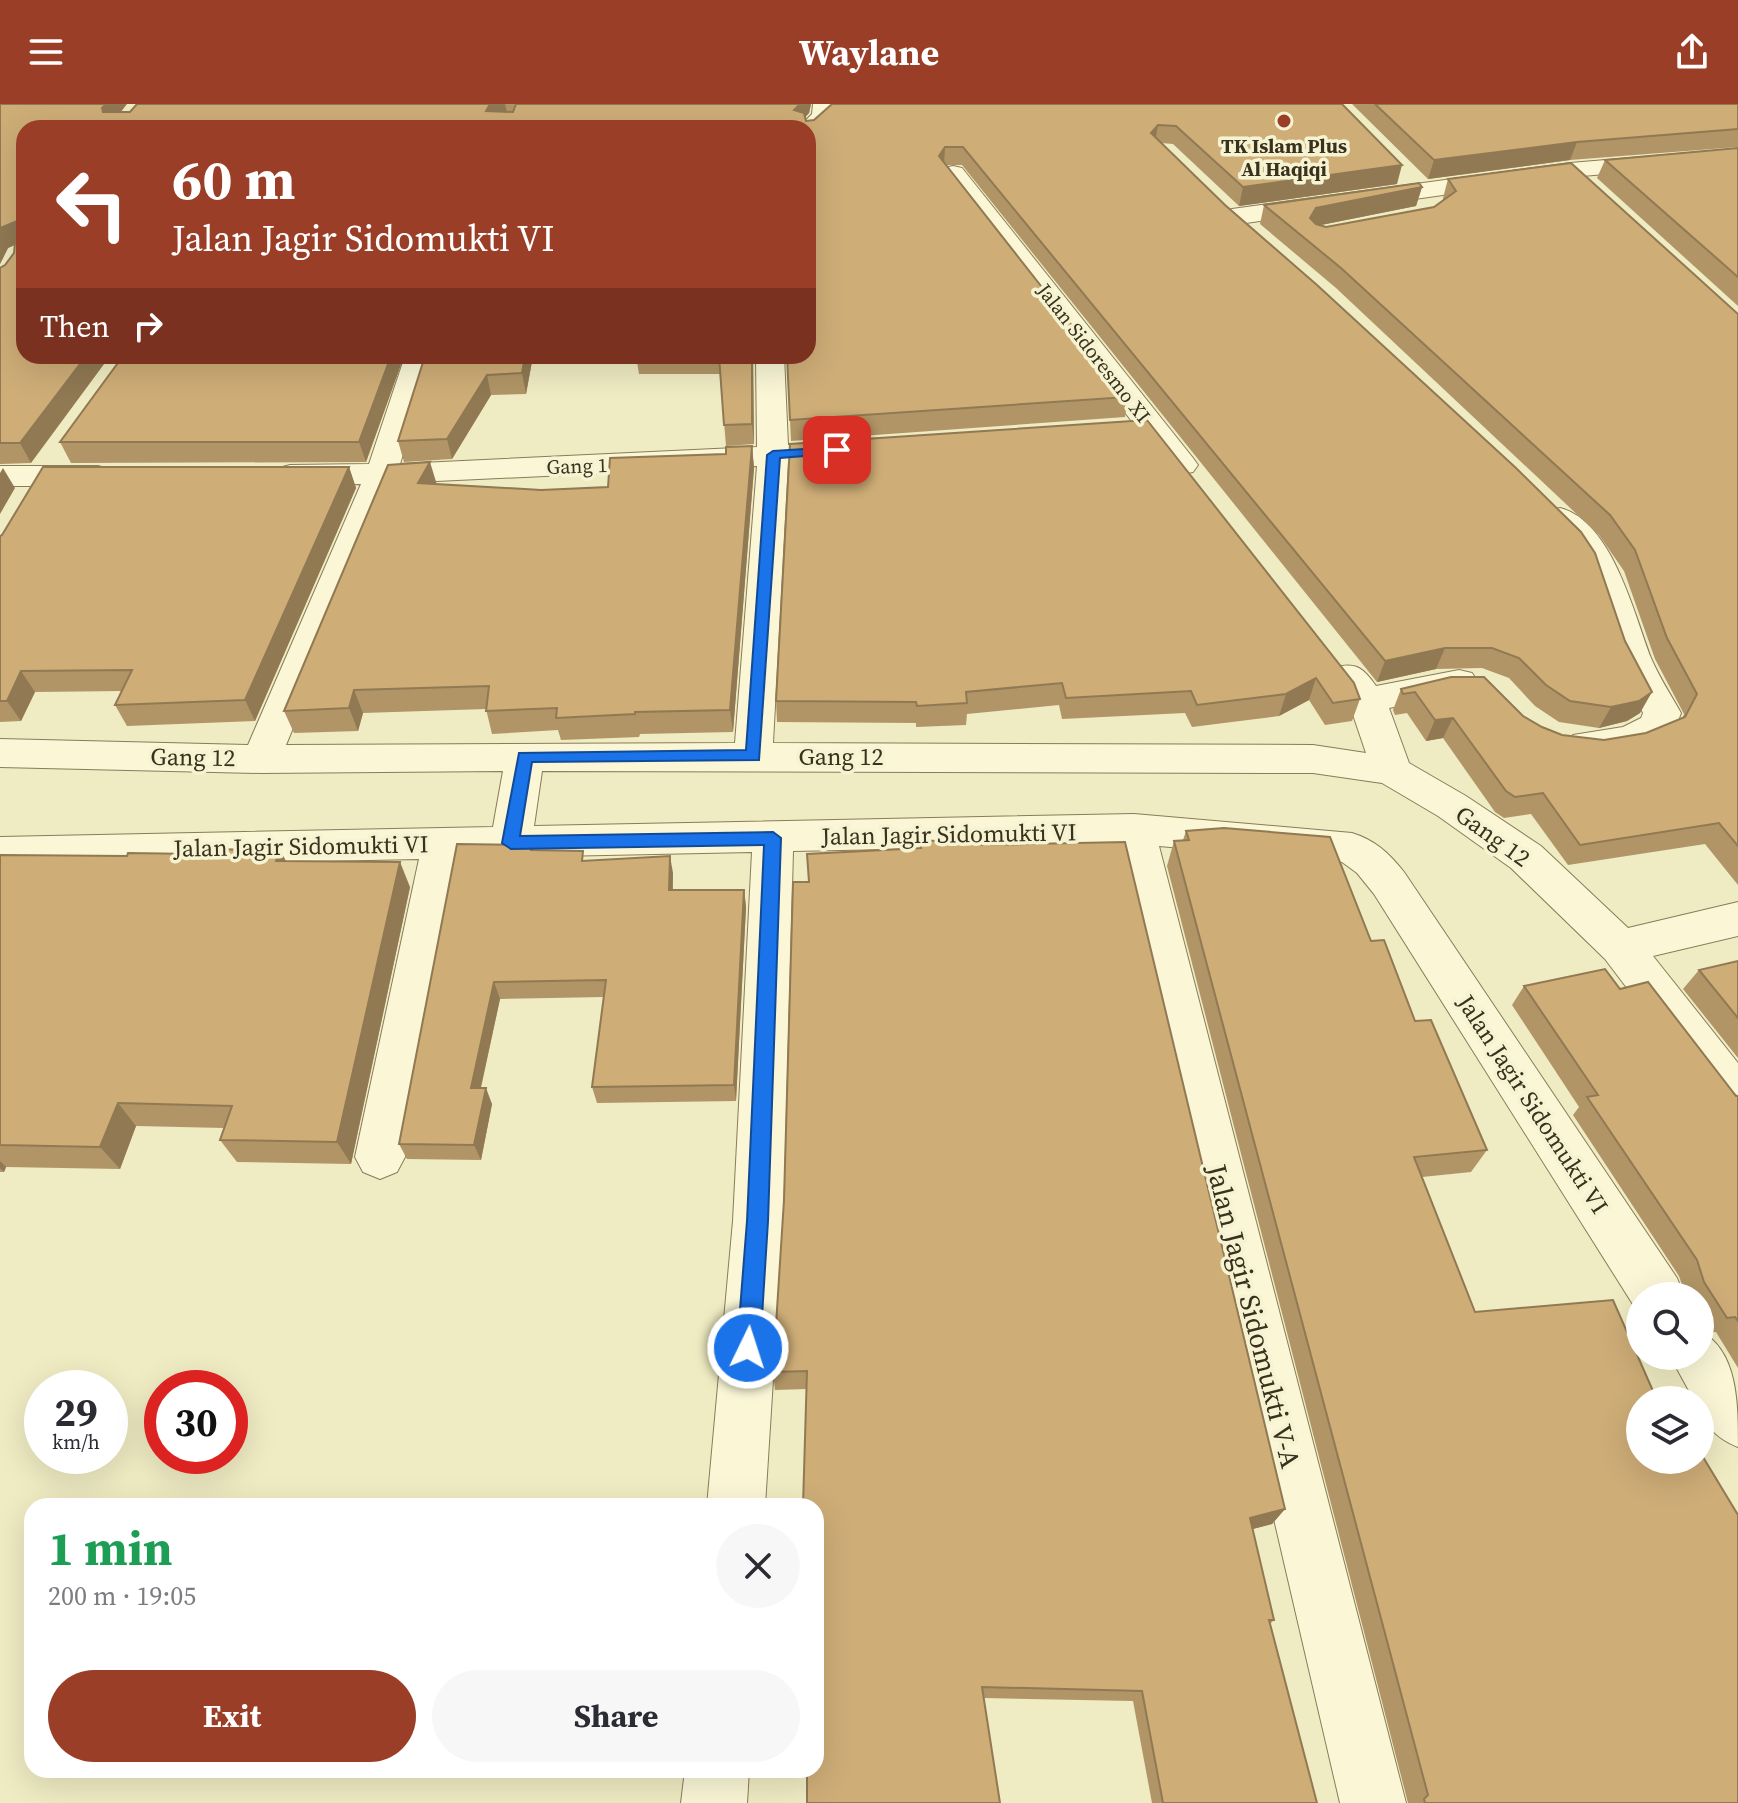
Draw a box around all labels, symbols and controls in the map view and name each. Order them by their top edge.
text: Waylane [799,28,939,77]
icon: menu [24,30,68,74]
icon: share [1670,30,1714,74]
marker: TK Islam Plus Al Haqiqi [1275,112,1293,130]
place label: TK Islam Plus Al Haqiqi [1221,132,1347,183]
text: 60 m [172,141,295,218]
icon: left [40,152,144,256]
text: Jalan Jagir Sidomukti VI [172,214,555,263]
street label: Jalan Sidoresmo XI [1030,277,1157,428]
icon: right [126,304,170,348]
text: Then [40,306,110,347]
pin [803,416,871,484]
icon: arrive [815,428,859,472]
street label: Gang 1 [546,451,608,481]
street label: Gang 12 [150,740,236,774]
street label: Gang 12 [798,740,884,773]
street label: Gang 12 [1449,798,1537,874]
street label: Jalan Jagir Sidomukti VI [820,815,1077,853]
street label: Jalan Jagir Sidomukti VI [172,827,429,865]
street label: Jalan Jagir Sidomukti VI [1449,987,1616,1220]
street label: Jalan Jagir Sidomukti V-A [1198,1159,1310,1472]
map controls [1626,1282,1714,1474]
button: search [1626,1282,1714,1370]
position arrow [706,1306,790,1390]
speed limit sign: 30 [144,1370,248,1474]
text: 29 [54,1385,98,1439]
button: layers [1626,1386,1714,1474]
text: km/h [52,1428,100,1456]
text: 1 min [48,1515,173,1581]
button: close [716,1524,800,1608]
text: 200 m · 19:05 [48,1578,196,1614]
button: Exit [48,1670,416,1762]
button: Share [432,1670,800,1762]

